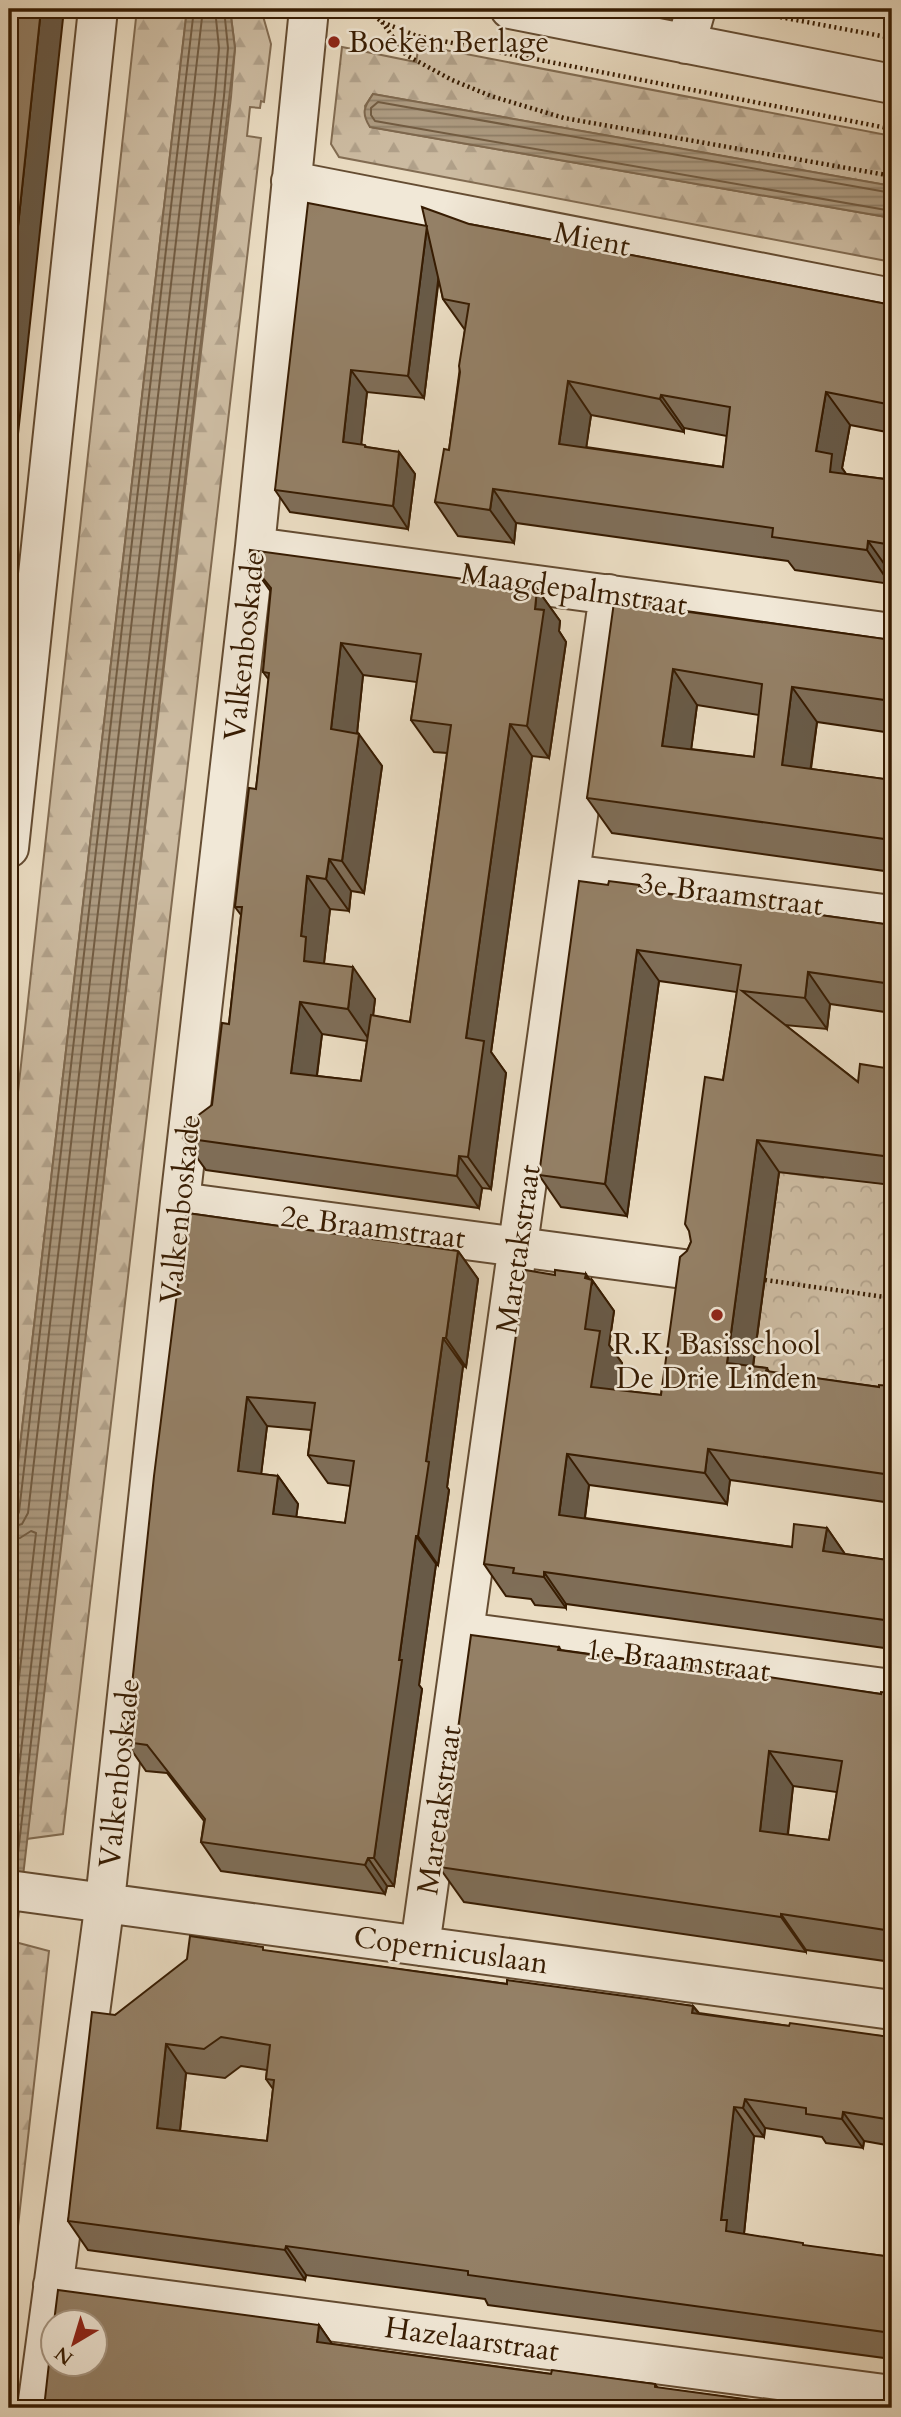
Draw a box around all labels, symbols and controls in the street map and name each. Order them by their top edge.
place label: Boeken Berlage [348,22,549,63]
marker: Boeken Berlage [326,34,342,50]
street label: Mient [550,212,634,267]
street label: Valkenboskade [214,549,275,743]
street label: Maagdepalmstraat [458,553,690,626]
street label: 3e Braamstraat [636,863,826,926]
street label: Valkenboskade [150,1112,211,1306]
street label: Maretakstraat [486,1161,551,1336]
street label: 2e Braamstraat [278,1196,468,1259]
marker: R.K. Basisschool De Drie Linden [709,1307,725,1323]
place label: R.K. Basisschool De Drie Linden [613,1324,822,1399]
street label: 1e Braamstraat [583,1629,773,1692]
street label: Valkenboskade [89,1676,150,1870]
street label: Maretakstraat [407,1722,472,1897]
street label: Copernicuslaan [351,1917,551,1984]
street label: Hazelaarstraat [382,2307,562,2372]
north arrow [38,2308,108,2378]
text: N [49,2340,79,2371]

